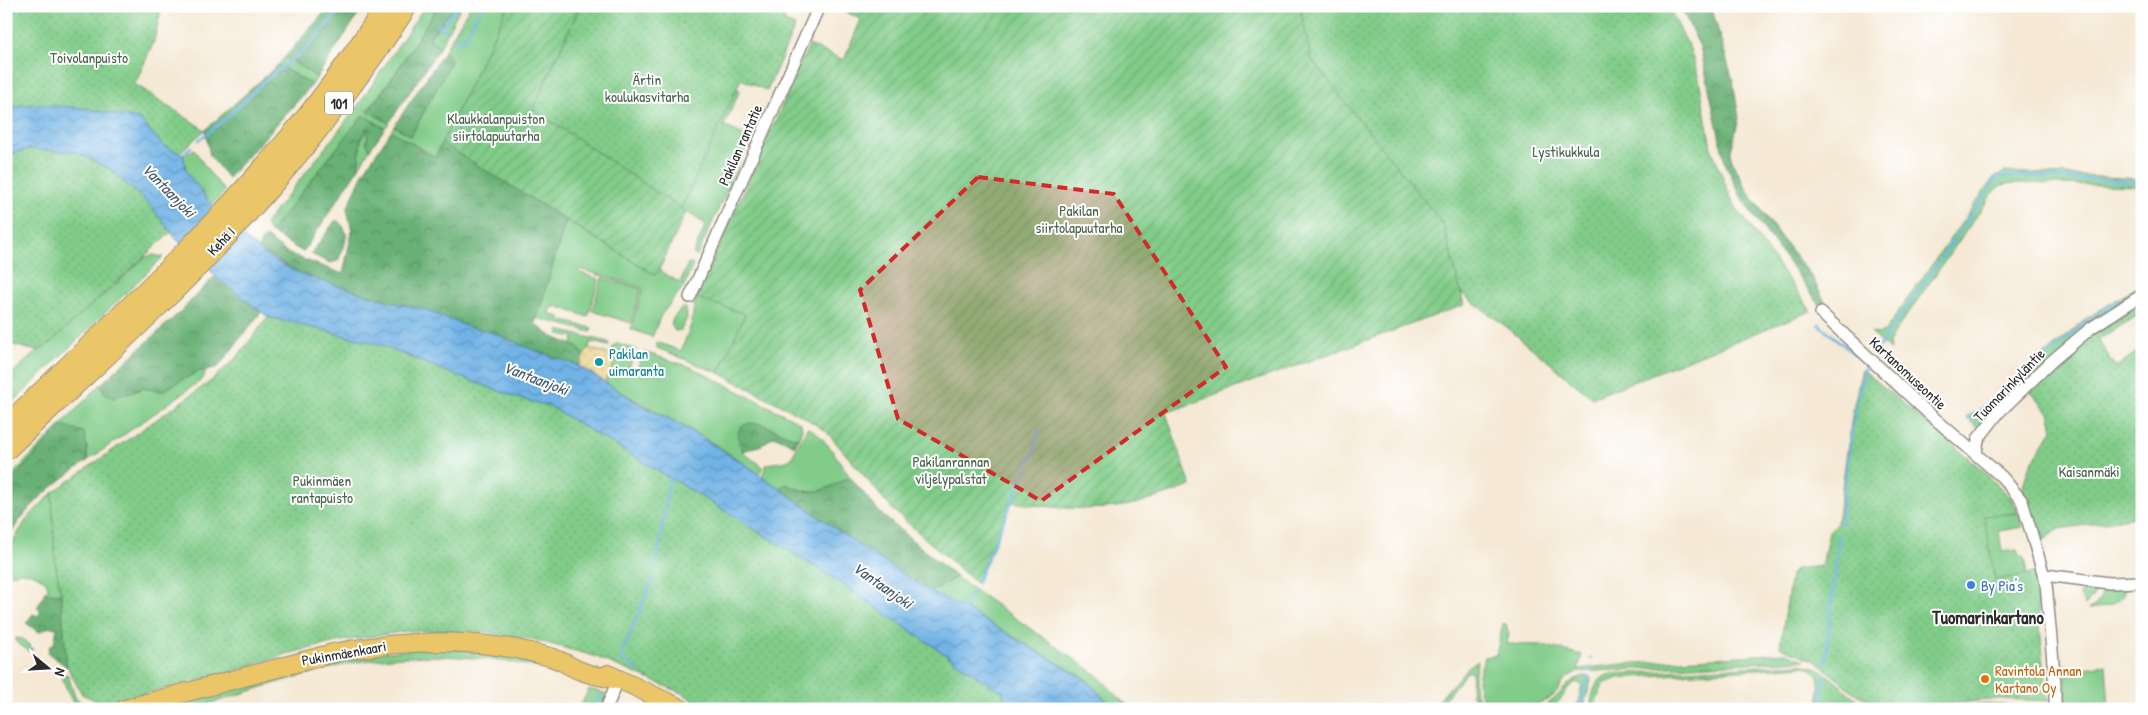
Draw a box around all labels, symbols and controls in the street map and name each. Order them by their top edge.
park label: Toivolanpuisto [50,47,128,68]
park label: Ärtin koulukasvitarha [605,69,689,107]
road number: 101 [325,92,353,115]
street label: Pakilan rantatie [713,101,767,189]
park label: Klaukkalanpuiston siirtolapuutarha [447,108,545,146]
park label: Lystikukkula [1533,141,1600,162]
water label: Vantaanjoki [137,158,202,223]
park label: Pakilan siirtolapuutarha [1036,200,1122,238]
street label: Kehä I [202,222,240,260]
street label: Kartanomuseontie [1865,332,1951,414]
place label: Pakilan uimaranta [609,343,664,381]
street label: Tuomarinkyläntie [1969,344,2049,426]
water label: Vantaanjoki [500,356,573,401]
marker: Pakilan uimaranta [593,356,605,368]
park label: Pakilanrannan viljelypalstat [912,451,990,489]
park label: Kaisanmäki [2058,461,2120,482]
park label: Pukinmäen rantapuisto [291,470,353,508]
water label: Vantaanjoki [849,556,918,614]
place label: By Pia's [1981,575,2023,596]
marker: By Pia's [1965,579,1977,591]
district label: Tuomarinkartano [1931,605,2044,630]
street label: Pukinmäenkaari [300,635,388,671]
north arrow [22,642,72,692]
place label: Ravintola Annan Kartano Oy [1995,660,2082,698]
text: N [50,666,71,679]
marker: Ravintola Annan Kartano Oy [1979,673,1991,685]

